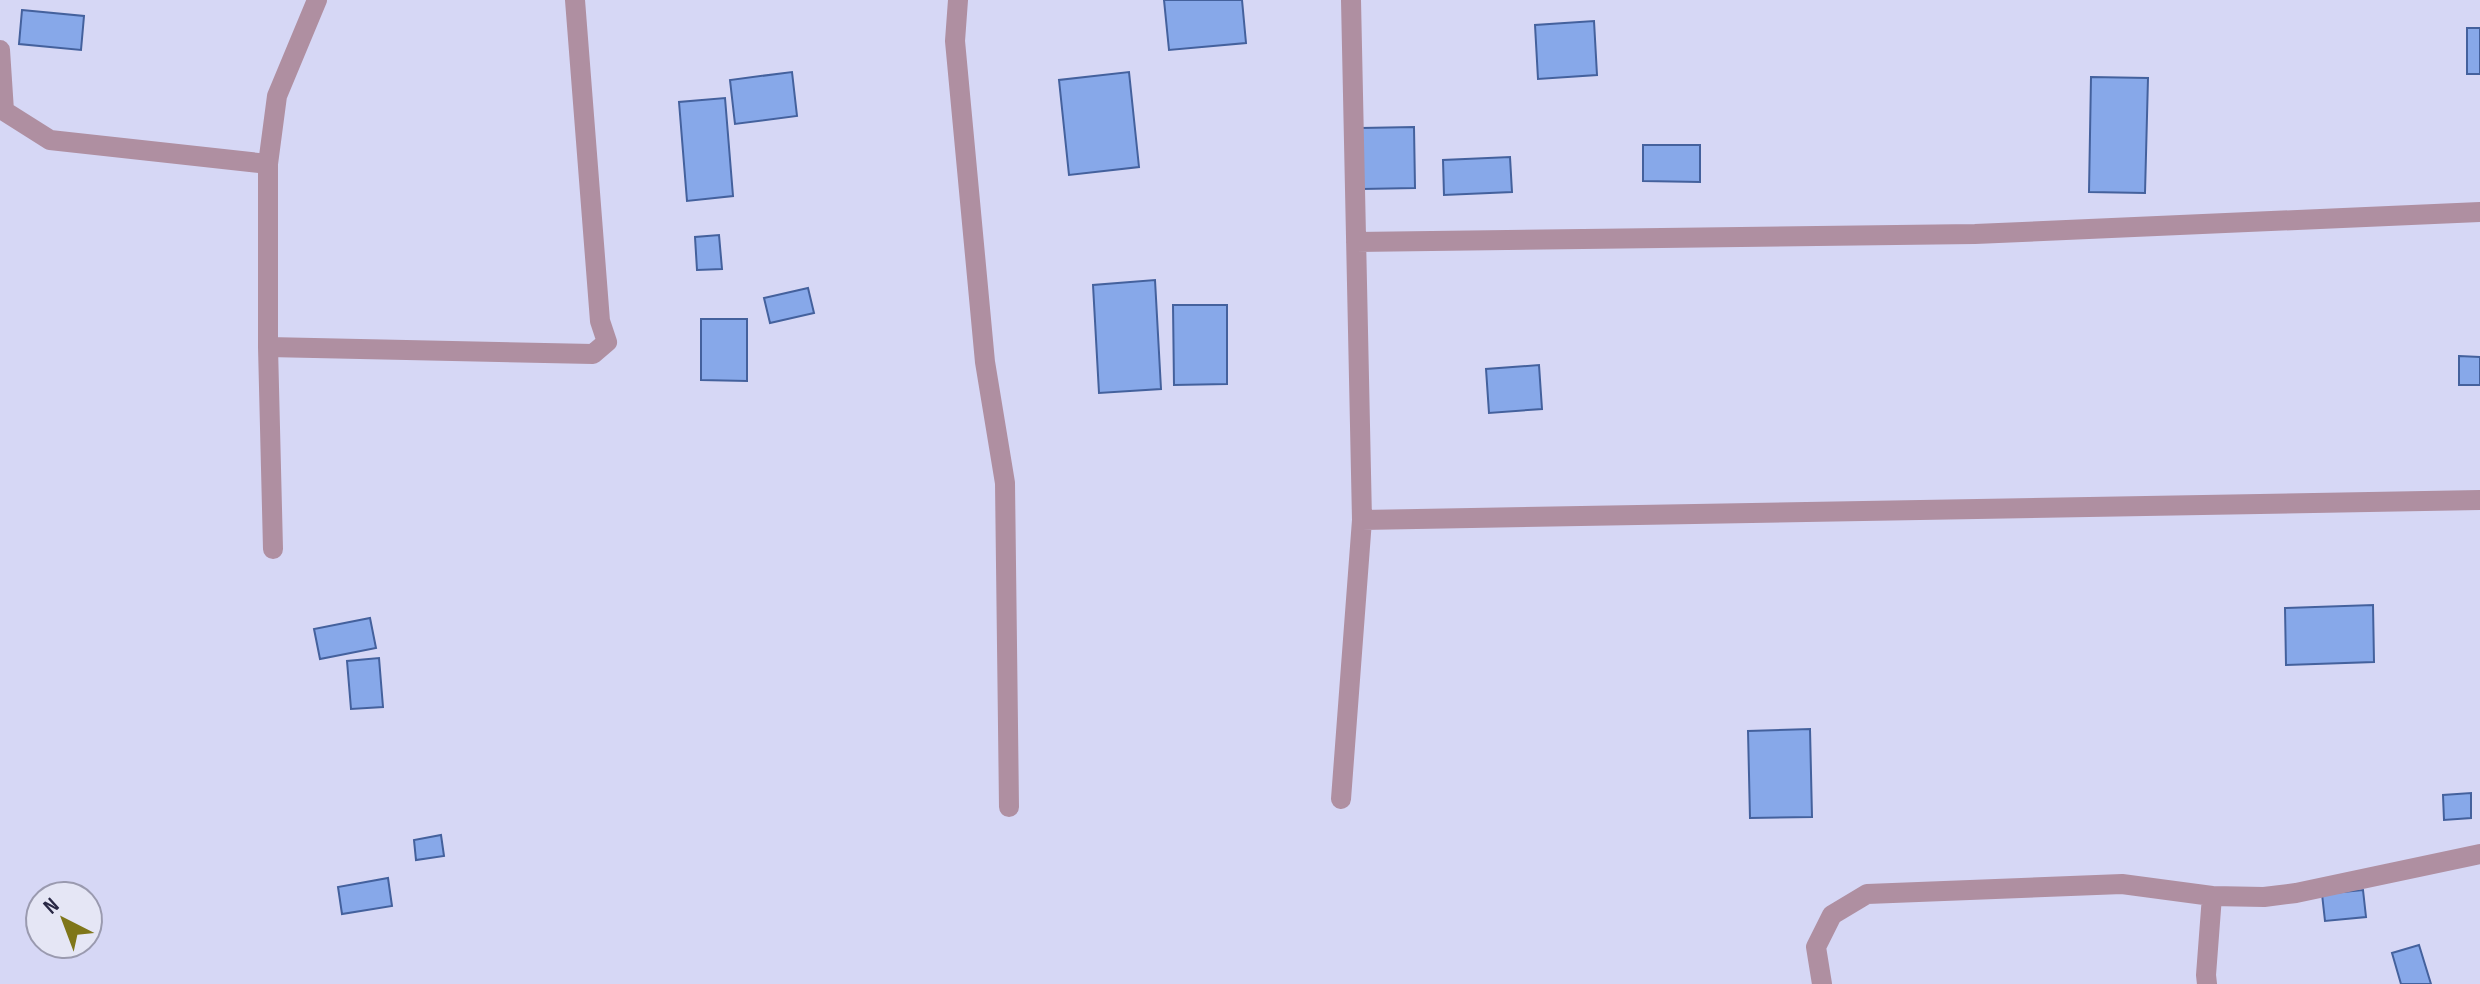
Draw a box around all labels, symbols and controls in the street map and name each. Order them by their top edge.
north arrow [24,880,104,960]
text: N [38,892,65,920]

